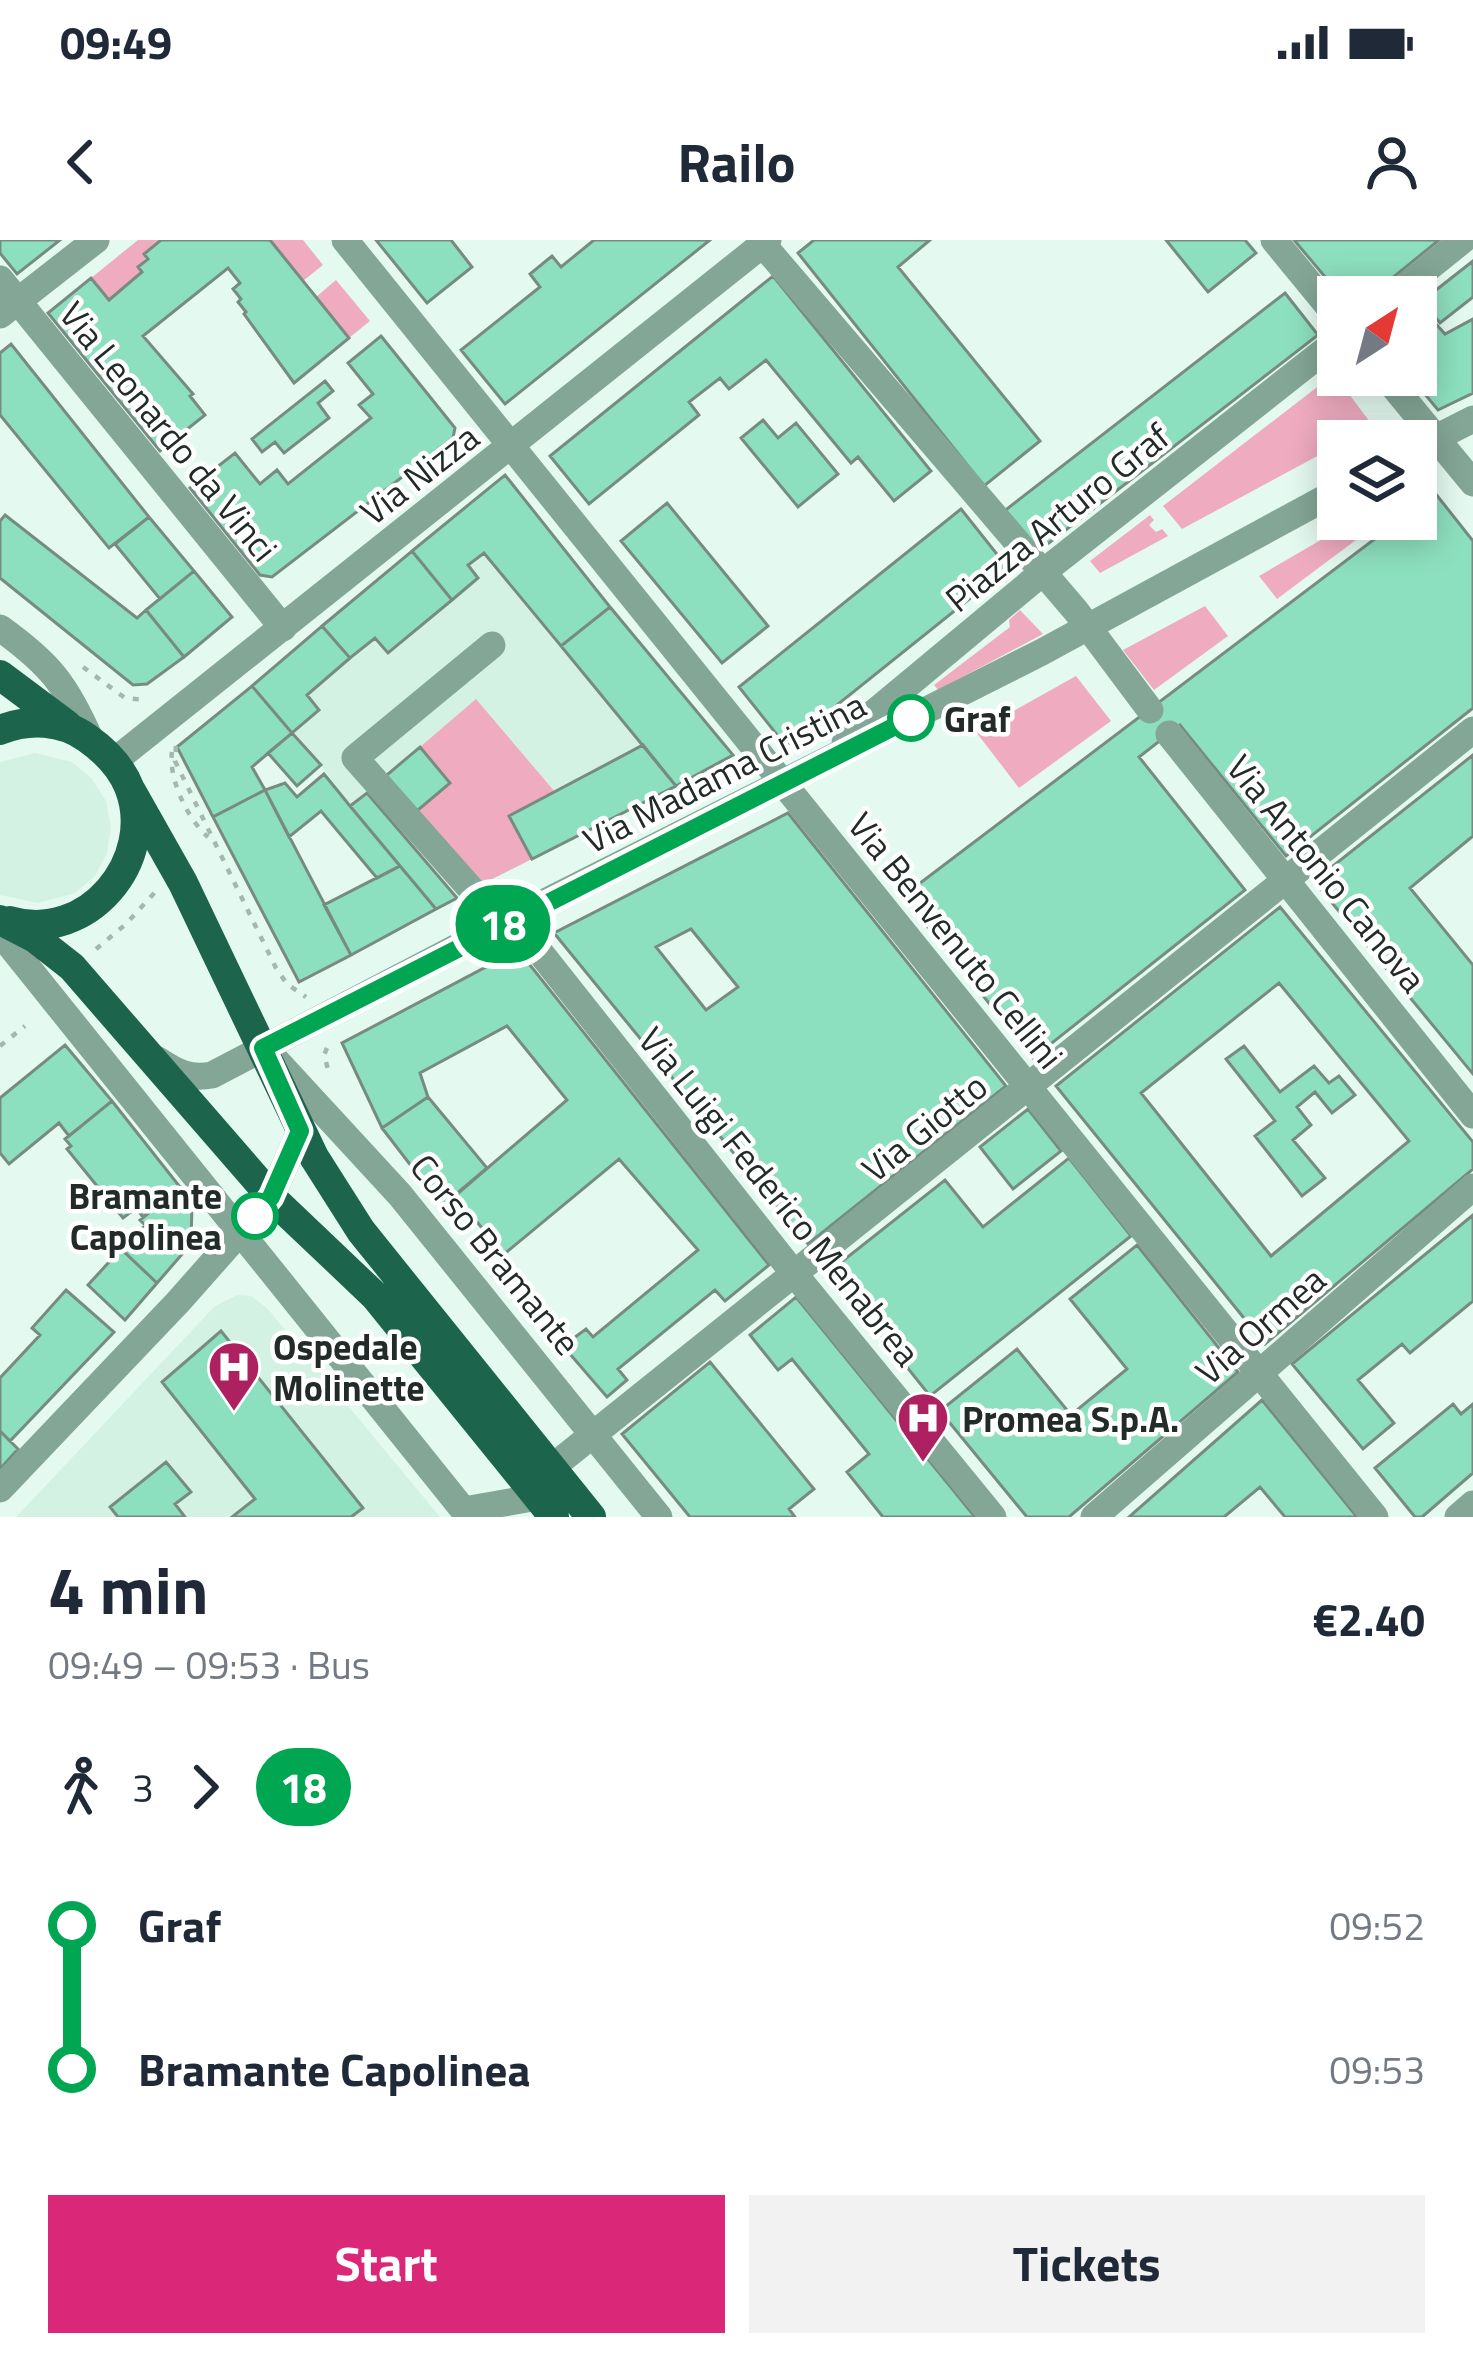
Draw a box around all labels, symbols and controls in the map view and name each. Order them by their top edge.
text: 09:49 [60,8,172,76]
text: Railo [677,121,796,203]
icon: back [48,129,114,195]
icon: person [1359,129,1425,195]
north arrow [1317,276,1437,396]
map controls [1317,276,1437,540]
street label: Via Leonardo da Vinci [47,289,291,573]
street label: Piazza Arturo Graf [933,409,1181,625]
street label: Via Nizza [348,410,490,538]
button: layers [1317,420,1437,540]
street label: Via Madama Cristina [573,677,875,867]
place label: Graf [944,691,1011,746]
marker: Graf [889,696,933,740]
street label: Via Antonio Canova [1214,742,1440,1004]
street label: Via Benvenuto Cellini [835,800,1077,1080]
line badge: 18 [449,885,557,963]
text: 18 [479,892,527,956]
street label: Via Luigi Federico Menabrea [626,1015,934,1377]
street label: Via Giotto [849,1059,999,1195]
street label: Corso Bramante [397,1141,595,1367]
place label: Bramante Capolinea [68,1168,222,1264]
marker: Bramante Capolinea [233,1194,277,1238]
street label: Via Ormea [1183,1253,1337,1397]
place label: Ospedale Molinette [273,1319,425,1415]
hospital icon: Ospedale Molinette [206,1339,262,1413]
hospital icon: Promea S.p.A. [895,1390,951,1464]
place label: Promea S.p.A. [962,1391,1179,1446]
text: 4 min [48,1539,208,1640]
text: €2.40 [1313,1585,1425,1653]
text: 09:49 – 09:53 · Bus [48,1635,370,1694]
icon: walk [48,1754,114,1820]
icon: forward [172,1754,238,1820]
text: 18 [280,1755,327,1819]
text: 3 [132,1758,154,1817]
text: Graf [138,1891,221,1959]
text: 09:52 [1329,1896,1425,1955]
text: Bramante Capolinea [138,2035,530,2103]
text: 09:53 [1329,2040,1425,2099]
button: Start [48,2195,725,2333]
button: Tickets [749,2195,1425,2333]

